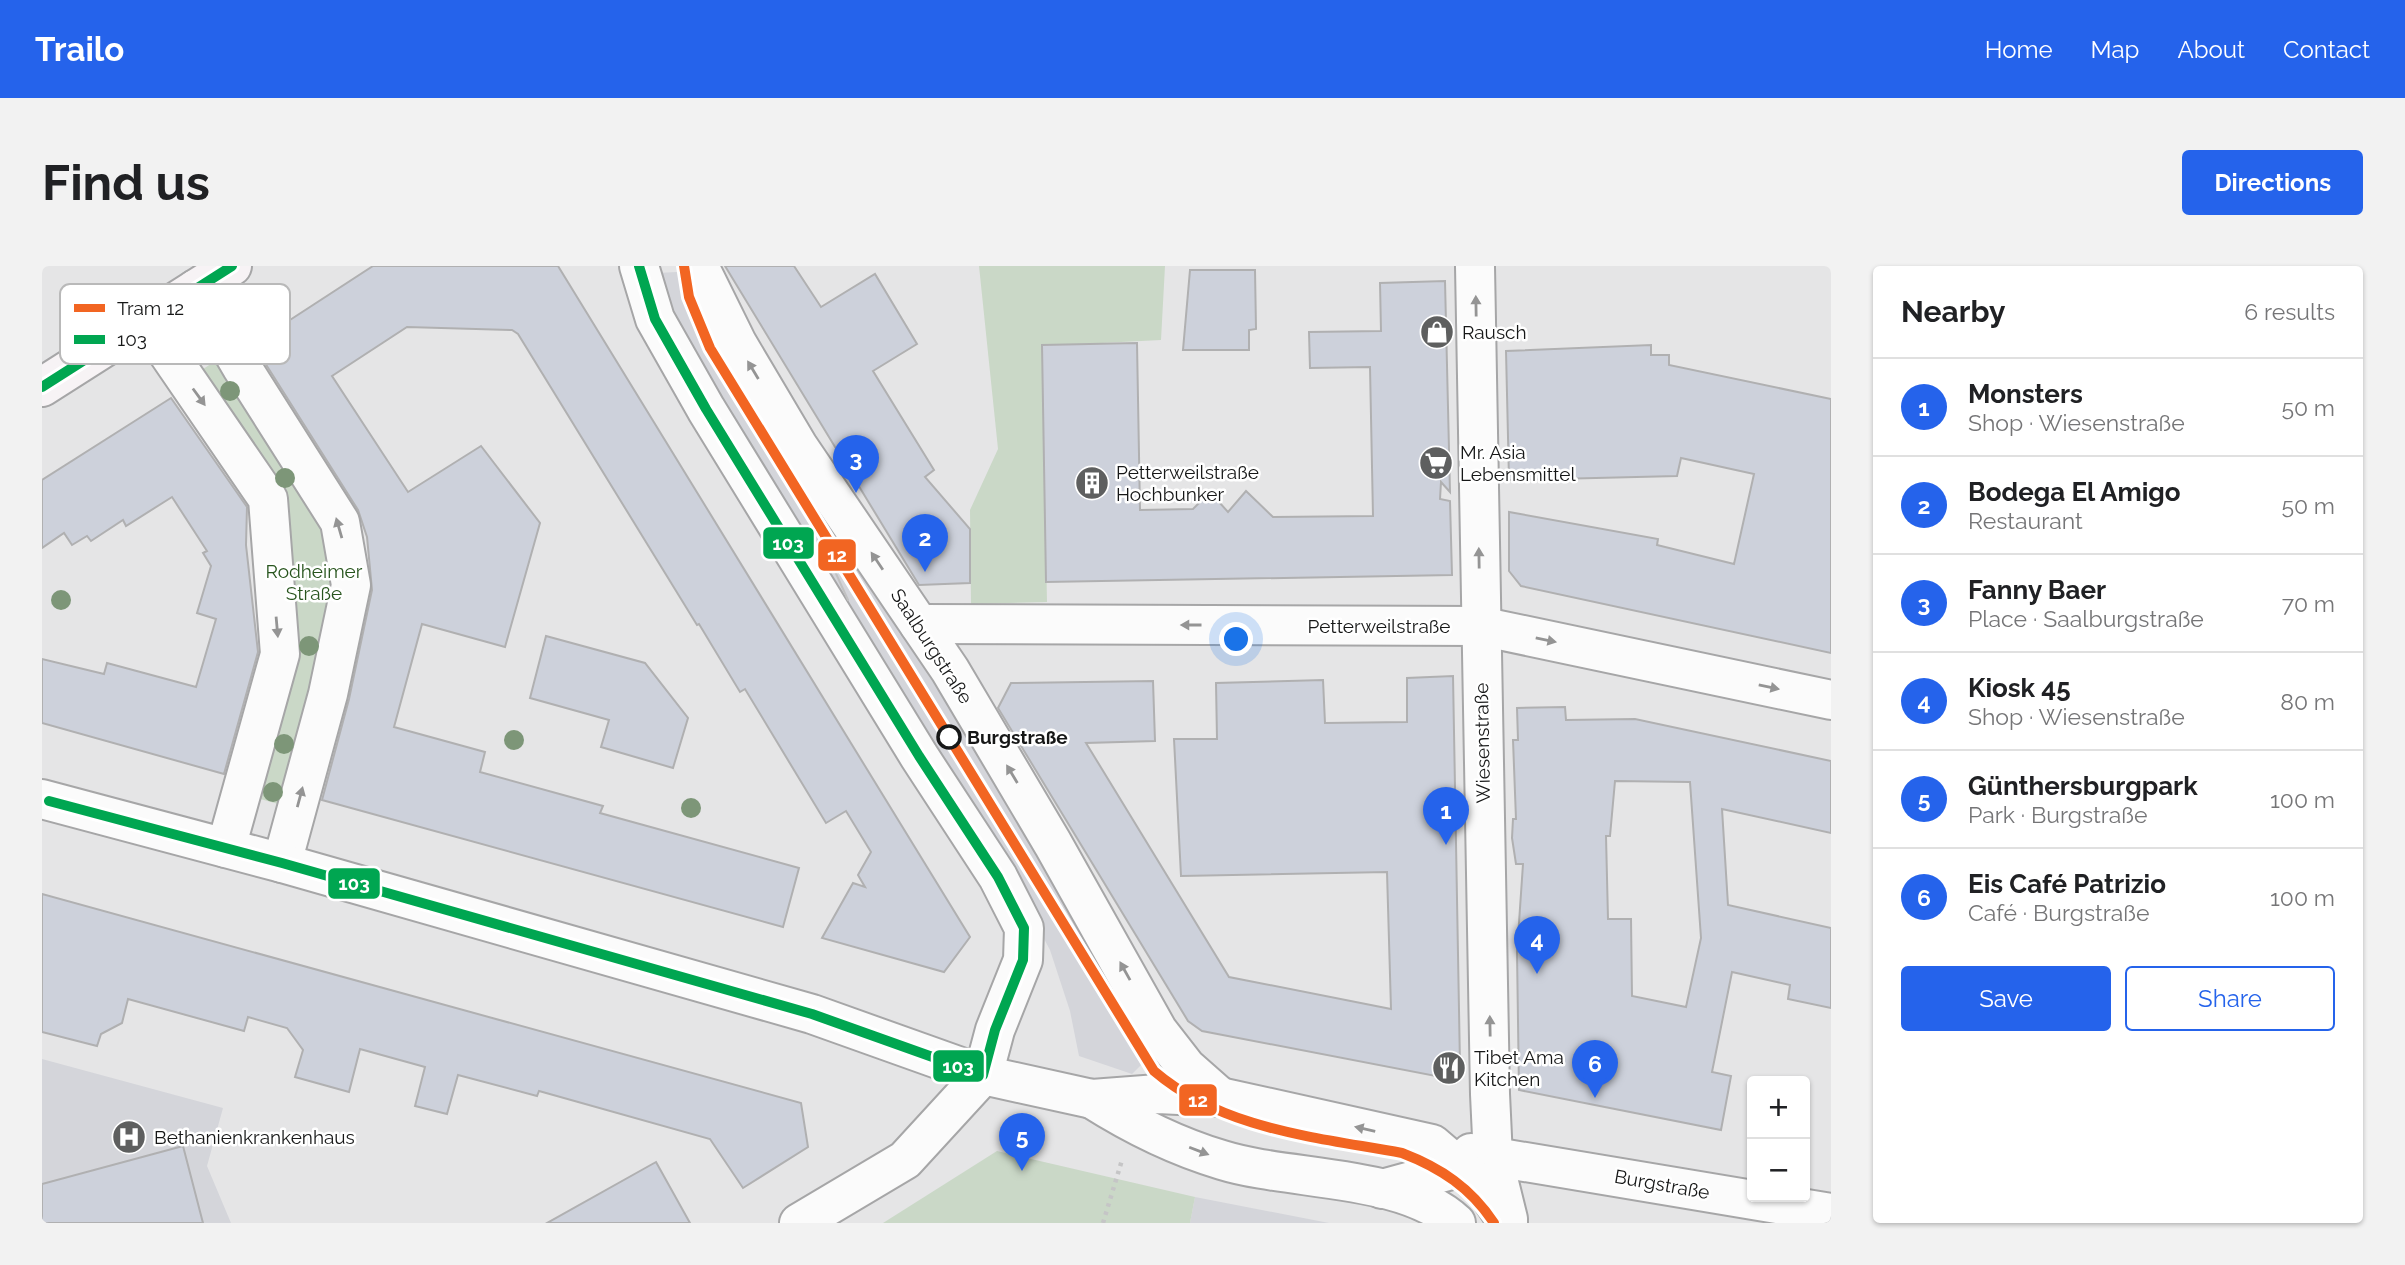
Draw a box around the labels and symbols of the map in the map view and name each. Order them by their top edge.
legend [60,284,290,364]
one-way arrow [1470,295,1482,317]
text: Tram 12 [117,297,184,319]
shop icon: Rausch [1418,313,1456,351]
place label: Rausch [1462,321,1527,343]
text: 103 [117,328,147,350]
one-way arrow [747,361,760,380]
one-way arrow [192,388,206,406]
pin: 3 [833,435,879,493]
place label: Mr. Asia Lebensmittel [1460,441,1576,485]
supermarket icon: Mr. Asia Lebensmittel [1417,444,1455,482]
place label: Petterweilstraße Hochbunker [1116,461,1259,505]
building icon: Petterweilstraße Hochbunker [1073,464,1111,502]
pin: 2 [902,514,948,572]
one-way arrow [334,517,344,538]
line badge: 103 [762,526,815,560]
text: 103 [772,532,804,554]
line badge: 12 [817,538,857,572]
text: 12 [827,544,847,566]
one-way arrow [1473,547,1485,569]
one-way arrow [870,552,883,571]
park label: Rodheimer Straße [266,560,363,604]
street label: Saalburgstraße [887,584,977,708]
street label: Petterweilstraße [1308,615,1450,637]
one-way arrow [271,616,282,638]
one-way arrow [1180,619,1202,631]
your location [1219,622,1253,656]
one-way arrow [1535,635,1557,646]
one-way arrow [1758,681,1780,692]
street label: Wiesenstraße [1470,682,1494,804]
marker: Burgstraße [937,725,961,749]
place label: Burgstraße [967,726,1068,748]
one-way arrow [1006,764,1018,783]
one-way arrow [295,786,306,808]
pin: 1 [1423,787,1469,845]
line badge: 103 [327,867,381,900]
text: 103 [338,872,370,894]
pin: 4 [1514,916,1560,974]
one-way arrow [1119,962,1131,981]
one-way arrow [1484,1015,1495,1037]
pin: 6 [1572,1040,1618,1098]
place label: Tibet Ama Kitchen [1474,1046,1564,1090]
line badge: 103 [932,1049,985,1083]
restaurant icon: Tibet Ama Kitchen [1430,1049,1468,1087]
text: 103 [942,1055,974,1077]
line badge: 12 [1178,1083,1218,1117]
text: 12 [1188,1089,1208,1111]
pin: 5 [999,1113,1045,1171]
hospital icon: Bethanienkrankenhaus [110,1118,148,1156]
one-way arrow [1354,1123,1376,1134]
place label: Bethanienkrankenhaus [154,1126,355,1148]
one-way arrow [1188,1146,1209,1157]
street label: Burgstraße [1613,1165,1711,1203]

